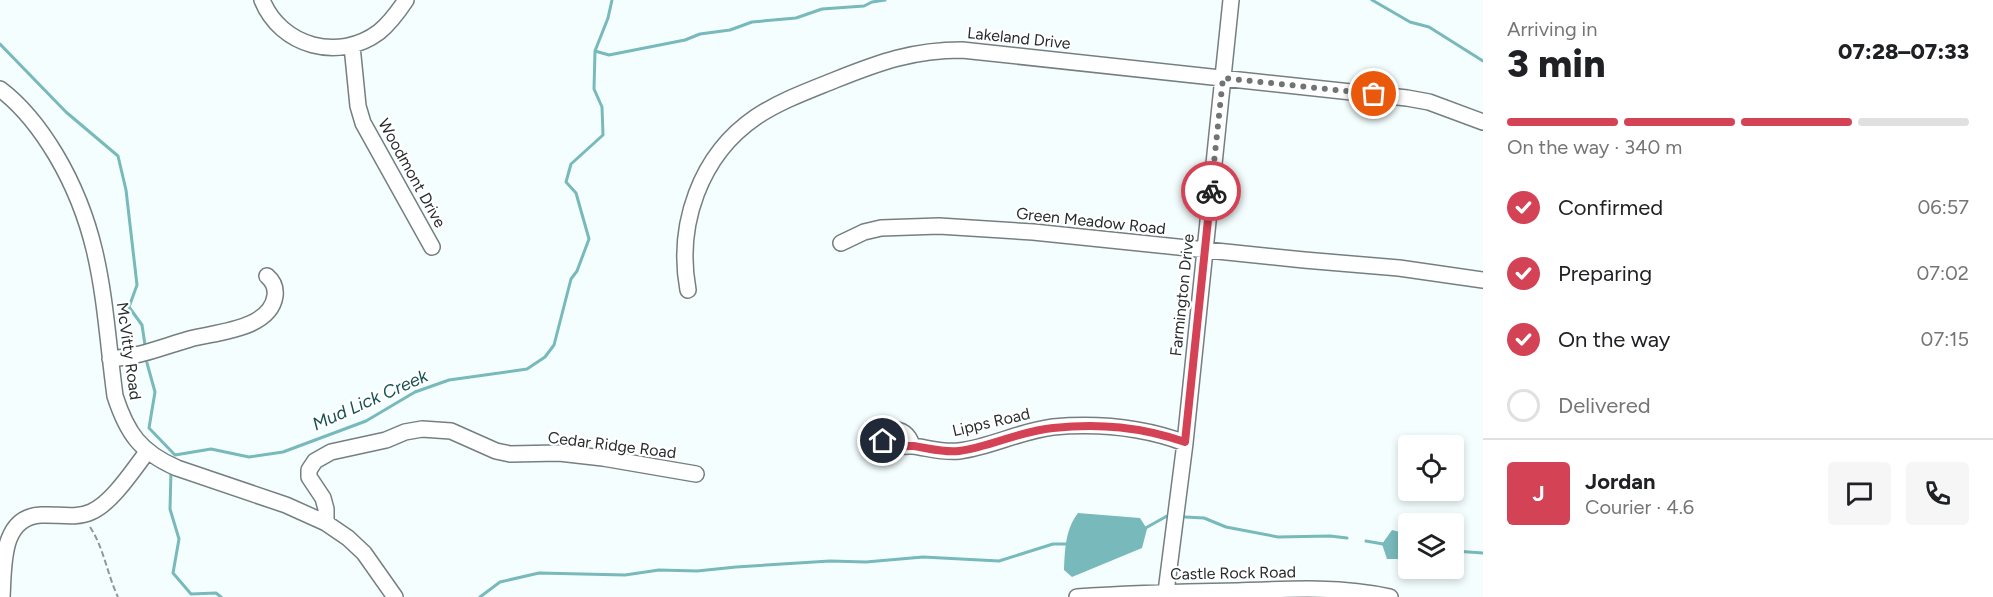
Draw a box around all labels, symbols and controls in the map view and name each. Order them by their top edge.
text: Arriving in [1507,17,1597,41]
street label: Lakeland Drive [966,23,1072,53]
text: 07:28–07:33 [1838,38,1969,65]
text: 3 min [1507,40,1605,87]
pin [1348,68,1399,119]
icon: bag [1357,77,1390,110]
street label: Woodmont Drive [374,115,450,231]
text: On the way · 340 m [1507,135,1682,159]
courier [1181,161,1241,221]
icon: bike [1195,175,1228,208]
icon: check [1507,191,1540,224]
text: Confirmed [1558,194,1663,221]
text: 06:57 [1918,195,1969,219]
street label: Green Meadow Road [1015,204,1167,238]
street label: Farmington Drive [1166,233,1198,357]
icon: check [1507,257,1540,290]
text: Preparing [1558,260,1652,287]
text: 07:02 [1916,261,1969,285]
street label: McVitty Road [113,301,145,401]
icon: check [1507,323,1540,356]
text: On the way [1558,326,1670,353]
text: 07:15 [1921,327,1969,351]
water label: Mud Lick Creek [309,364,432,435]
text: Delivered [1558,392,1651,419]
street label: Lipps Road [950,404,1032,440]
pin [857,415,908,466]
icon: home [866,424,899,457]
street label: Cedar Ridge Road [547,428,677,462]
map controls [1398,435,1464,579]
button: locate [1398,435,1464,501]
button: chat [1828,462,1891,525]
button: phone [1906,462,1969,525]
text: Jordan [1585,468,1656,495]
text: J [1532,480,1545,507]
text: Courier · 4.6 [1585,495,1694,519]
button: layers [1398,513,1464,579]
street label: Castle Rock Road [1170,562,1296,584]

